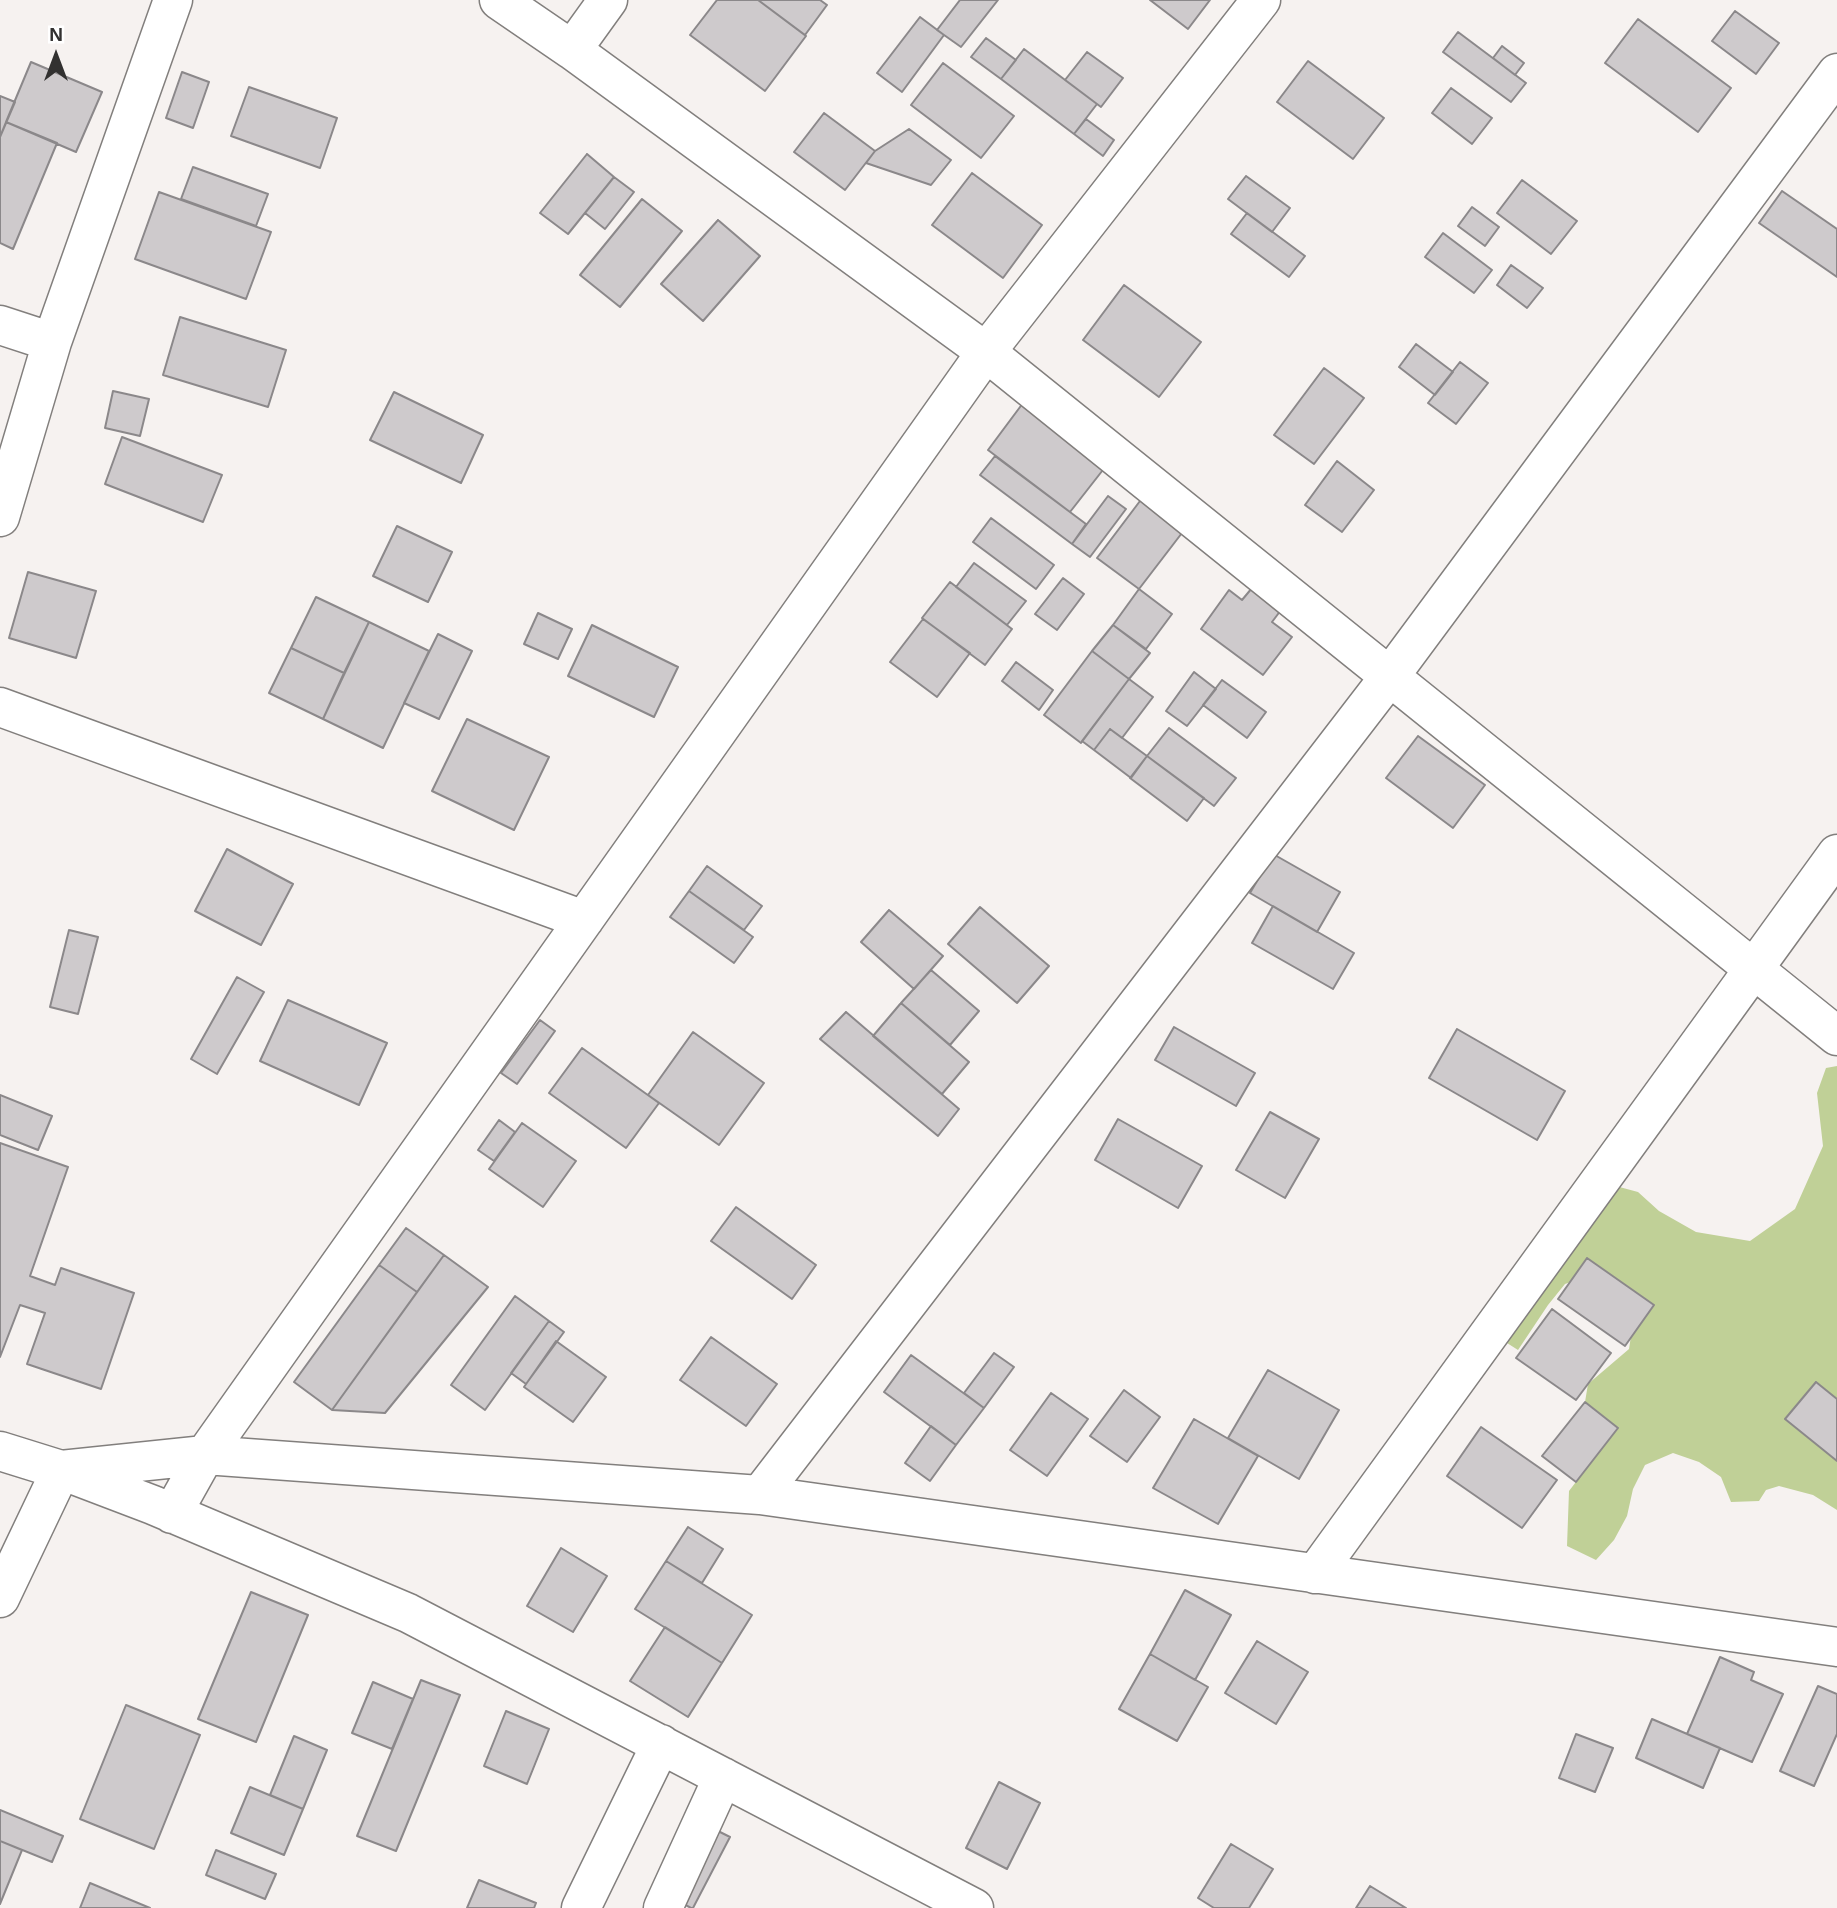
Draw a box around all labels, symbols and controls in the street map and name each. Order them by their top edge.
north arrow [21,21,91,91]
text: N [49,24,63,45]

